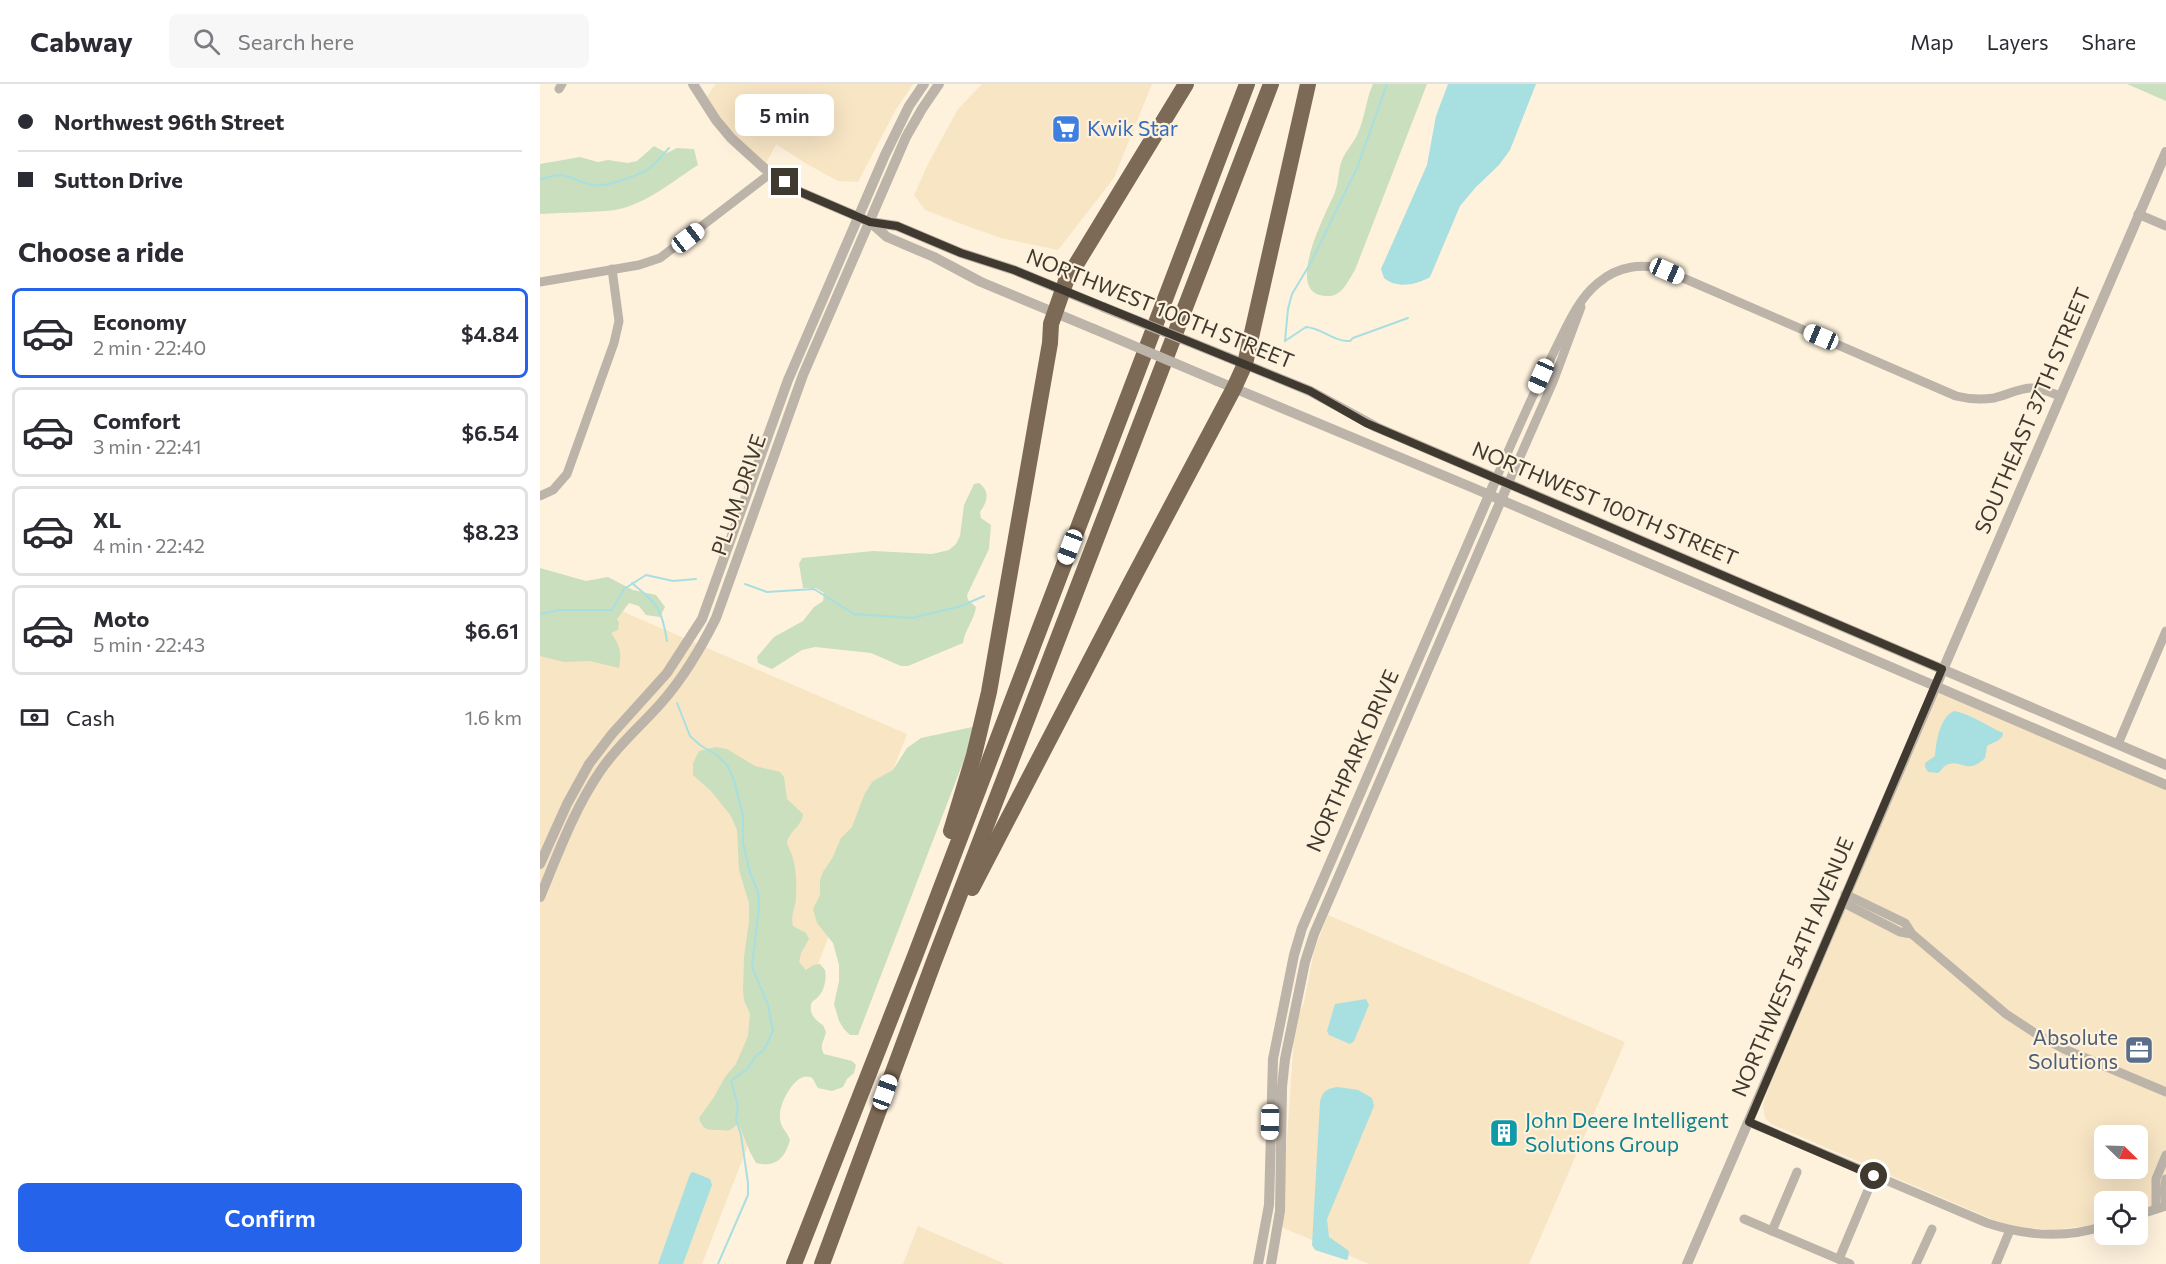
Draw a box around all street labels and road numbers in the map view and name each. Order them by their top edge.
street label: NORTHWEST 100TH STREET [1023,242,1298,373]
street label: SOUTHEAST 37TH STREET [1968,284,2095,537]
street label: PLUM DRIVE [705,431,770,558]
street label: NORTHWEST 100TH STREET [1469,435,1742,570]
street label: NORTHPARK DRIVE [1300,665,1403,855]
street label: NORTHWEST 54TH AVENUE [1725,833,1858,1100]

